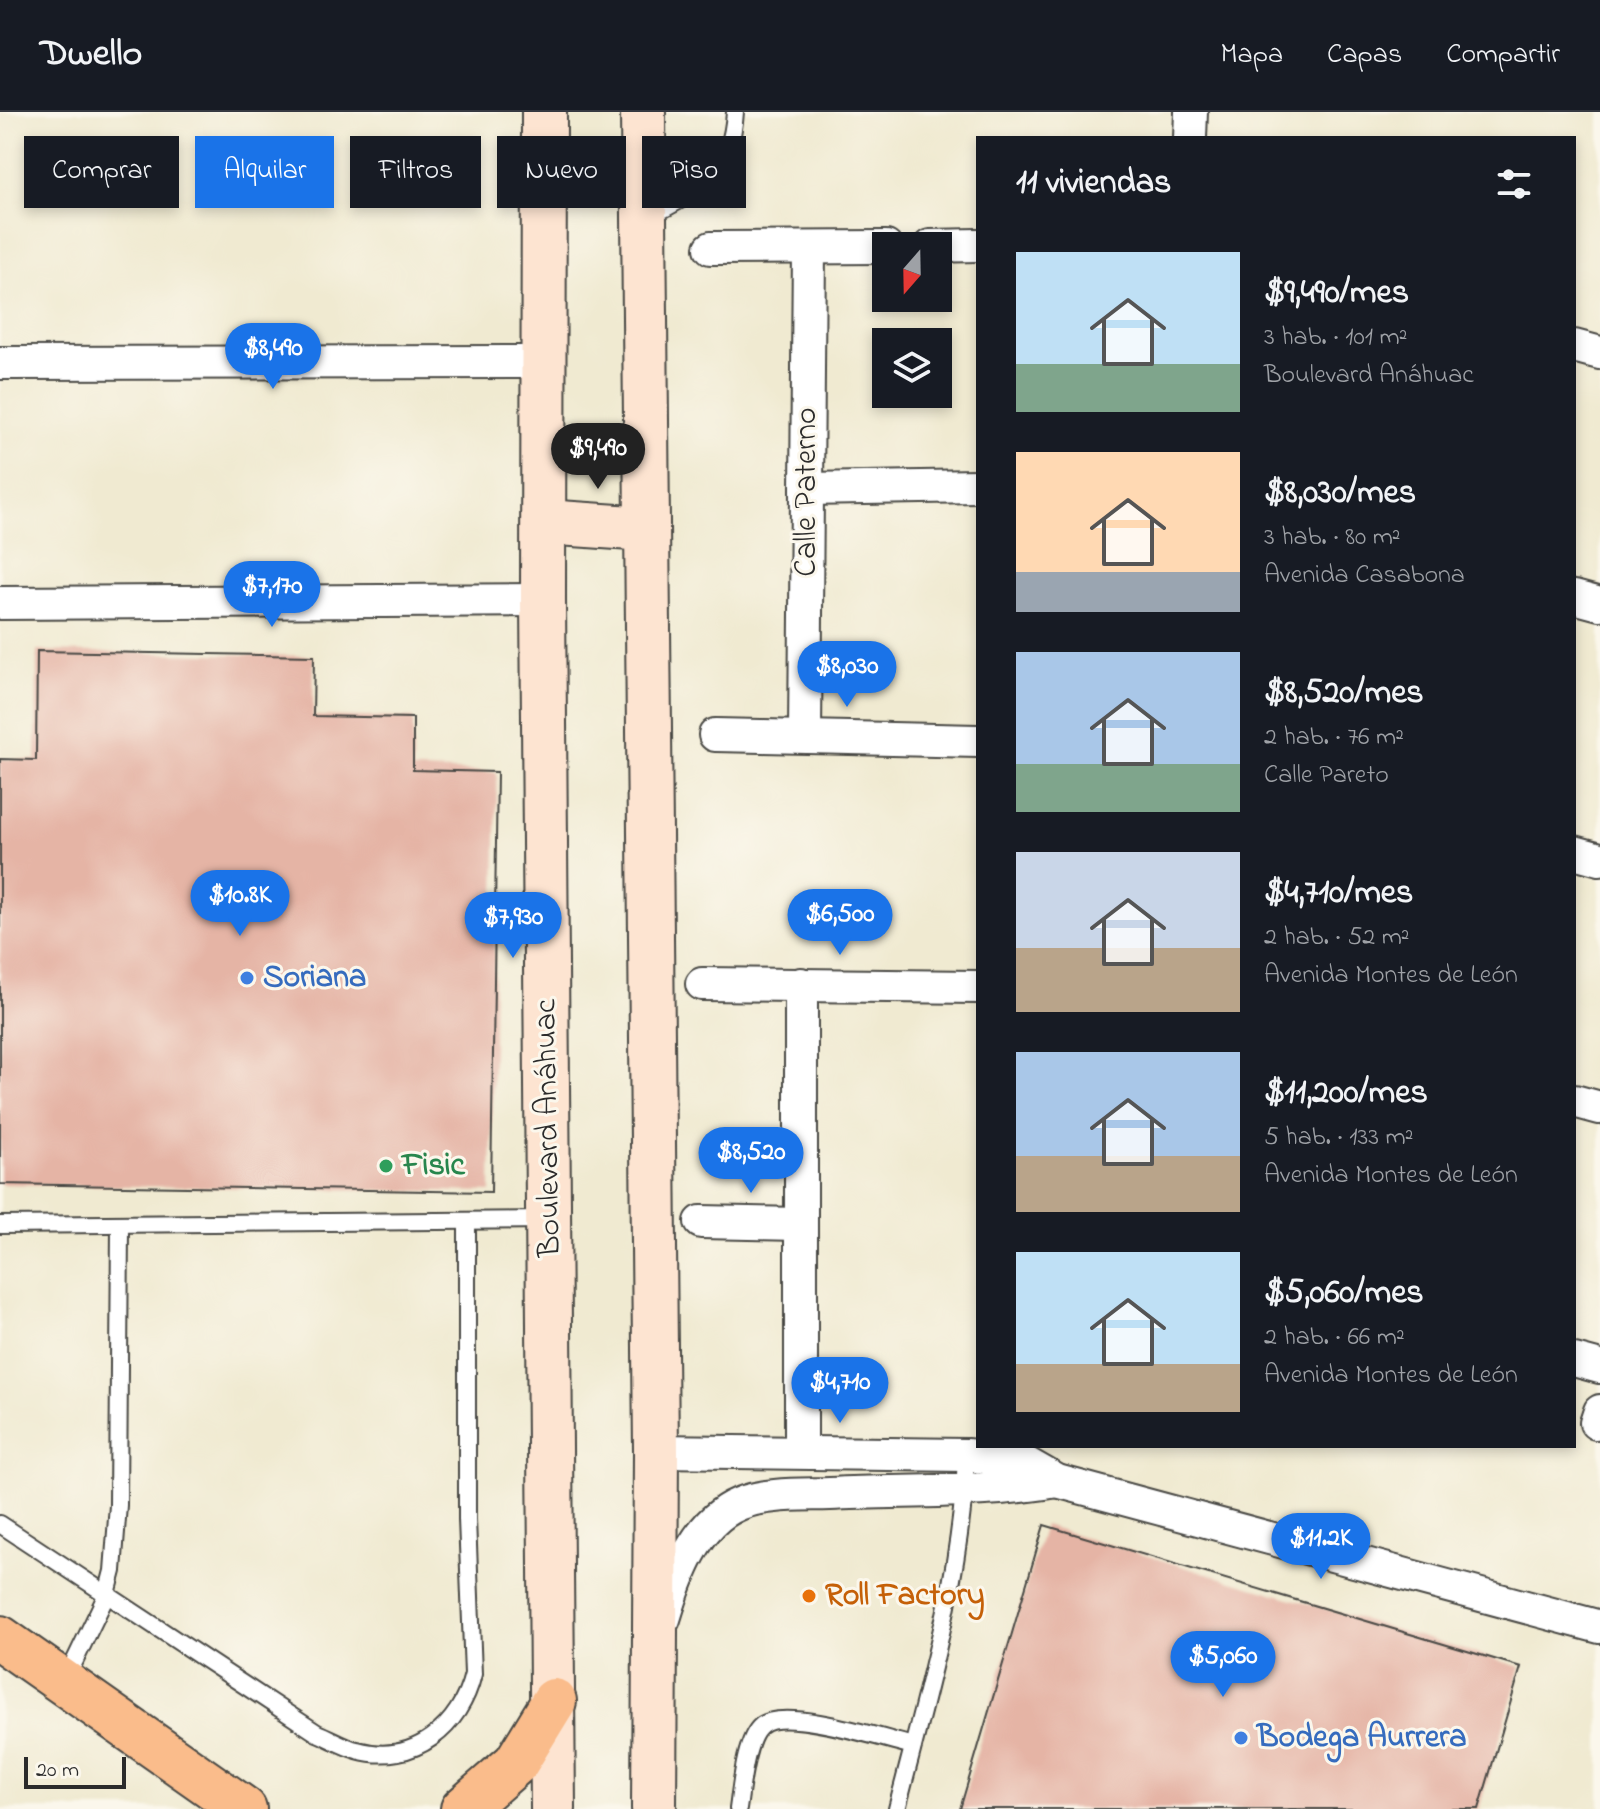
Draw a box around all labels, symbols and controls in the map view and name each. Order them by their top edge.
text: Dwello [40,27,142,83]
text: Mapa [1221,35,1283,76]
text: Capas [1327,35,1402,76]
text: Compartir [1446,35,1560,76]
chip: Comprar [24,136,179,208]
chip: Alquilar [195,136,334,208]
chip: Filtros [350,136,481,208]
chip: Nuevo [497,136,626,208]
chip: Piso [642,136,746,208]
text: 11 viviendas [1016,159,1171,209]
icon: filters [1492,162,1536,206]
north arrow [872,232,952,312]
map controls [872,232,952,408]
text: $9,490/mes [1264,269,1409,319]
icon: home [1080,284,1176,380]
text: 3 hab. · 101 m² [1264,319,1407,357]
pin: $8,490 [208,323,338,391]
button: layers [872,328,952,408]
text: $8,490 [243,330,303,368]
text: Boulevard Anáhuac [1264,357,1474,395]
street label: Calle Paterno [784,407,831,577]
pin: $9,490 [533,423,663,491]
text: $9,490 [569,430,627,468]
text: $8,030/mes [1264,469,1416,519]
icon: home [1080,484,1176,580]
text: 3 hab. · 80 m² [1264,519,1401,557]
text: Avenida Casabona [1264,557,1465,595]
pin: $7,170 [207,561,337,629]
text: $7,170 [241,568,303,606]
pin: $8,030 [782,641,912,709]
text: $8,030 [815,648,879,686]
text: $8,520/mes [1264,669,1424,719]
icon: home [1080,684,1176,780]
text: 2 hab. · 76 m² [1264,719,1404,757]
text: Calle Pareto [1264,757,1389,795]
text: $4,710/mes [1264,869,1413,919]
pin: $10.8K [175,870,305,938]
text: $10.8K [209,877,271,915]
icon: home [1080,884,1176,980]
pin: $6,500 [775,889,905,957]
pin: $7,930 [448,892,578,960]
text: $6,500 [806,896,874,934]
text: $7,930 [483,899,543,937]
text: 2 hab. · 52 m² [1264,919,1410,957]
place label: Soriana [263,955,366,1002]
text: Avenida Montes de León [1264,957,1518,995]
marker: Soriana [238,969,256,987]
street label: Boulevard Anáhuac [523,998,575,1258]
text: $11,200/mes [1264,1069,1428,1119]
icon: home [1080,1084,1176,1180]
text: 5 hab. · 133 m² [1264,1119,1413,1157]
pin: $8,520 [686,1127,816,1195]
text: $8,520 [717,1134,785,1172]
place label: Fisic [400,1143,466,1190]
marker: Fisic [377,1157,395,1175]
text: Avenida Montes de León [1264,1157,1518,1195]
text: $5,060/mes [1264,1269,1424,1319]
icon: home [1080,1284,1176,1380]
text: 2 hab. · 66 m² [1264,1319,1405,1357]
pin: $4,710 [775,1357,905,1425]
text: Avenida Montes de León [1264,1357,1518,1395]
text: $4,710 [809,1364,871,1402]
pin: $11.2K [1256,1513,1386,1581]
text: $11.2K [1289,1520,1353,1558]
place label: Roll Factory [825,1573,985,1621]
marker: Roll Factory [800,1587,818,1605]
pin: $5,060 [1158,1631,1288,1699]
text: $5,060 [1189,1638,1257,1676]
place label: Bodega Aurrera [1255,1715,1466,1763]
marker: Bodega Aurrera [1232,1729,1250,1747]
scale bar [24,1753,126,1789]
text: 20 m [36,1755,79,1787]

